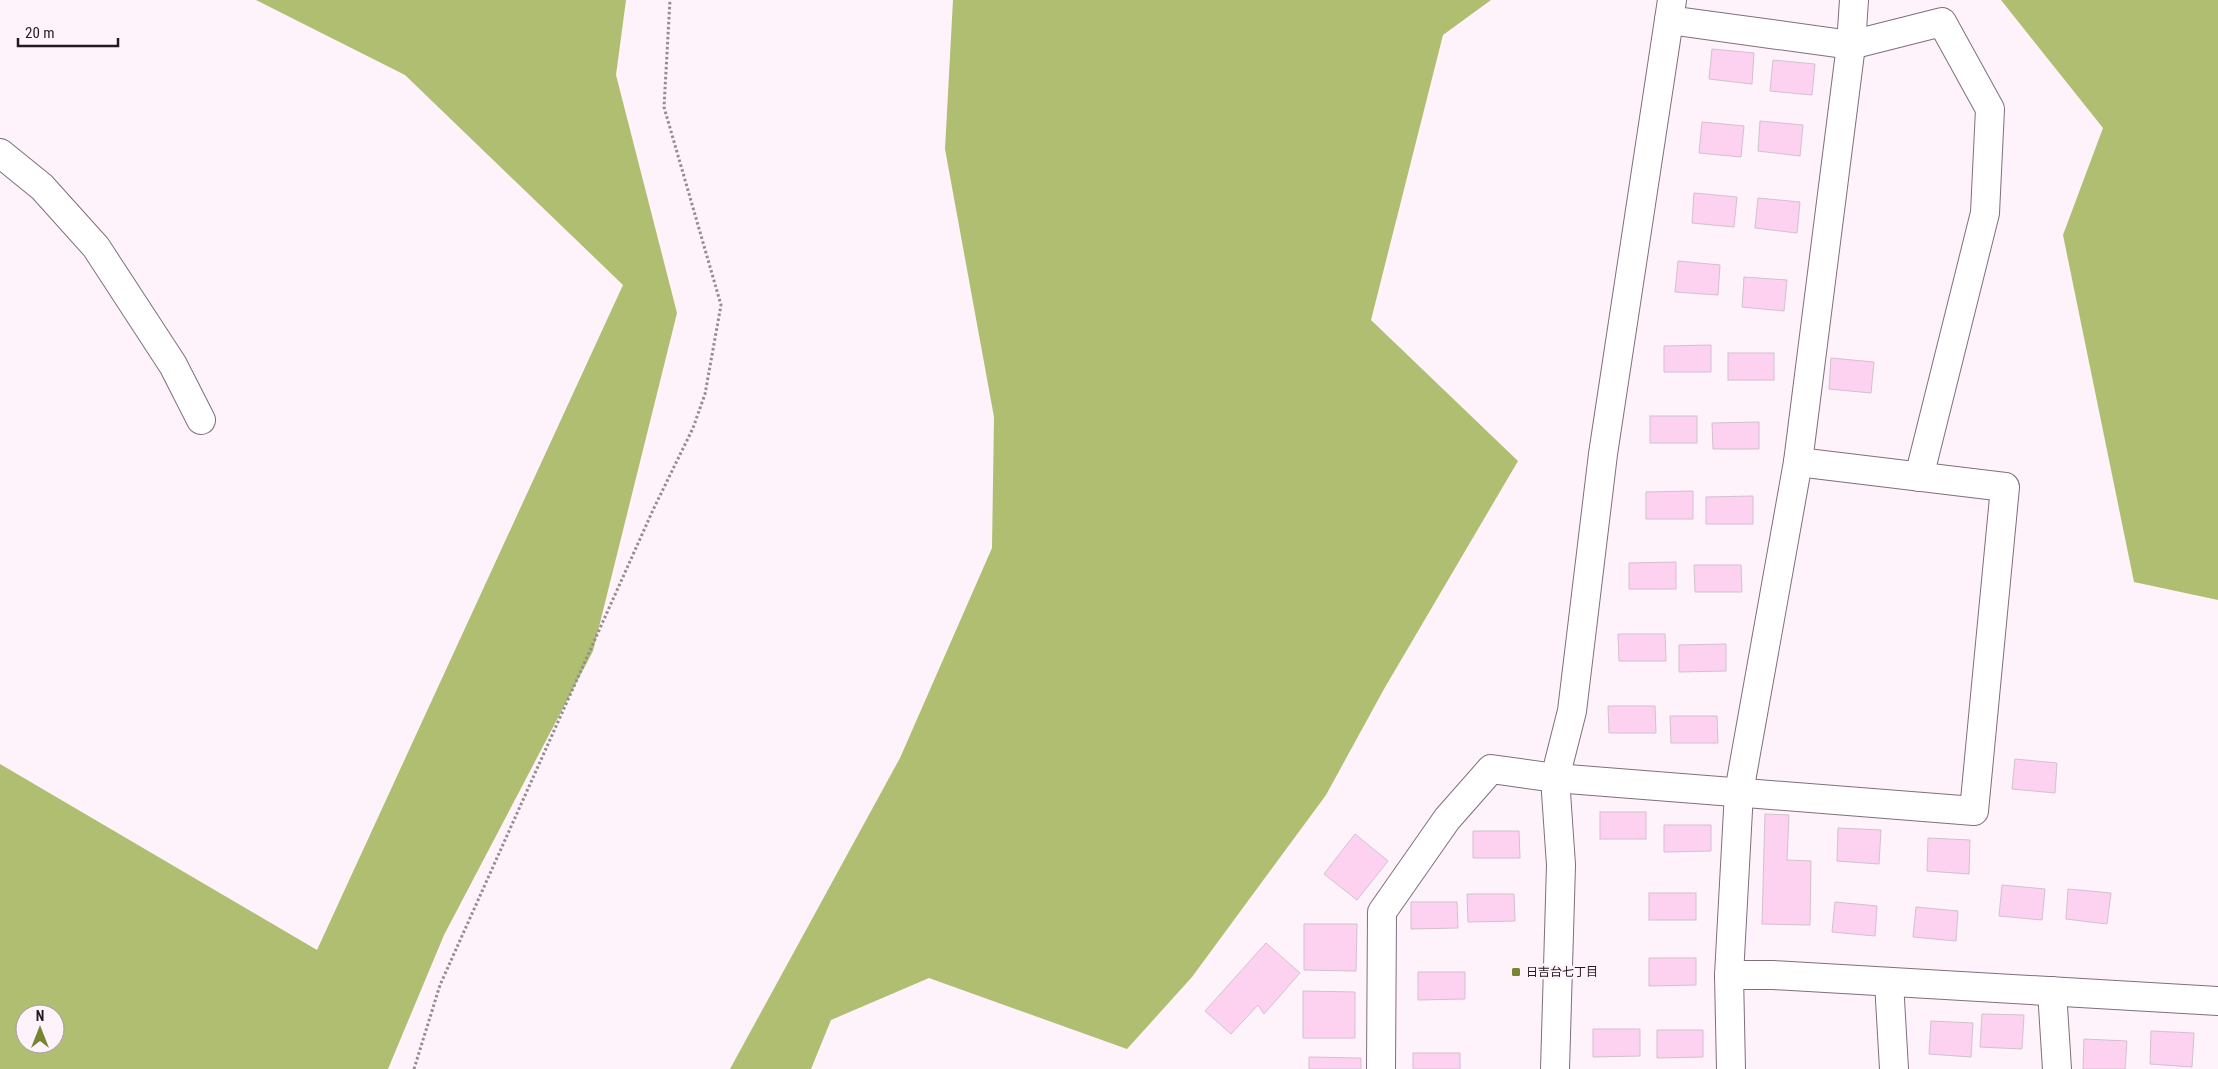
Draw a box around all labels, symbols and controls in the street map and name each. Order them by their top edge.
scale bar [18,15,118,47]
text: 20 m [25,24,55,42]
place label: 日吉台七丁目 [1526,965,1598,979]
marker: 日吉台七丁目 [1510,966,1522,978]
north arrow [15,1004,65,1054]
text: N [36,1008,44,1024]

